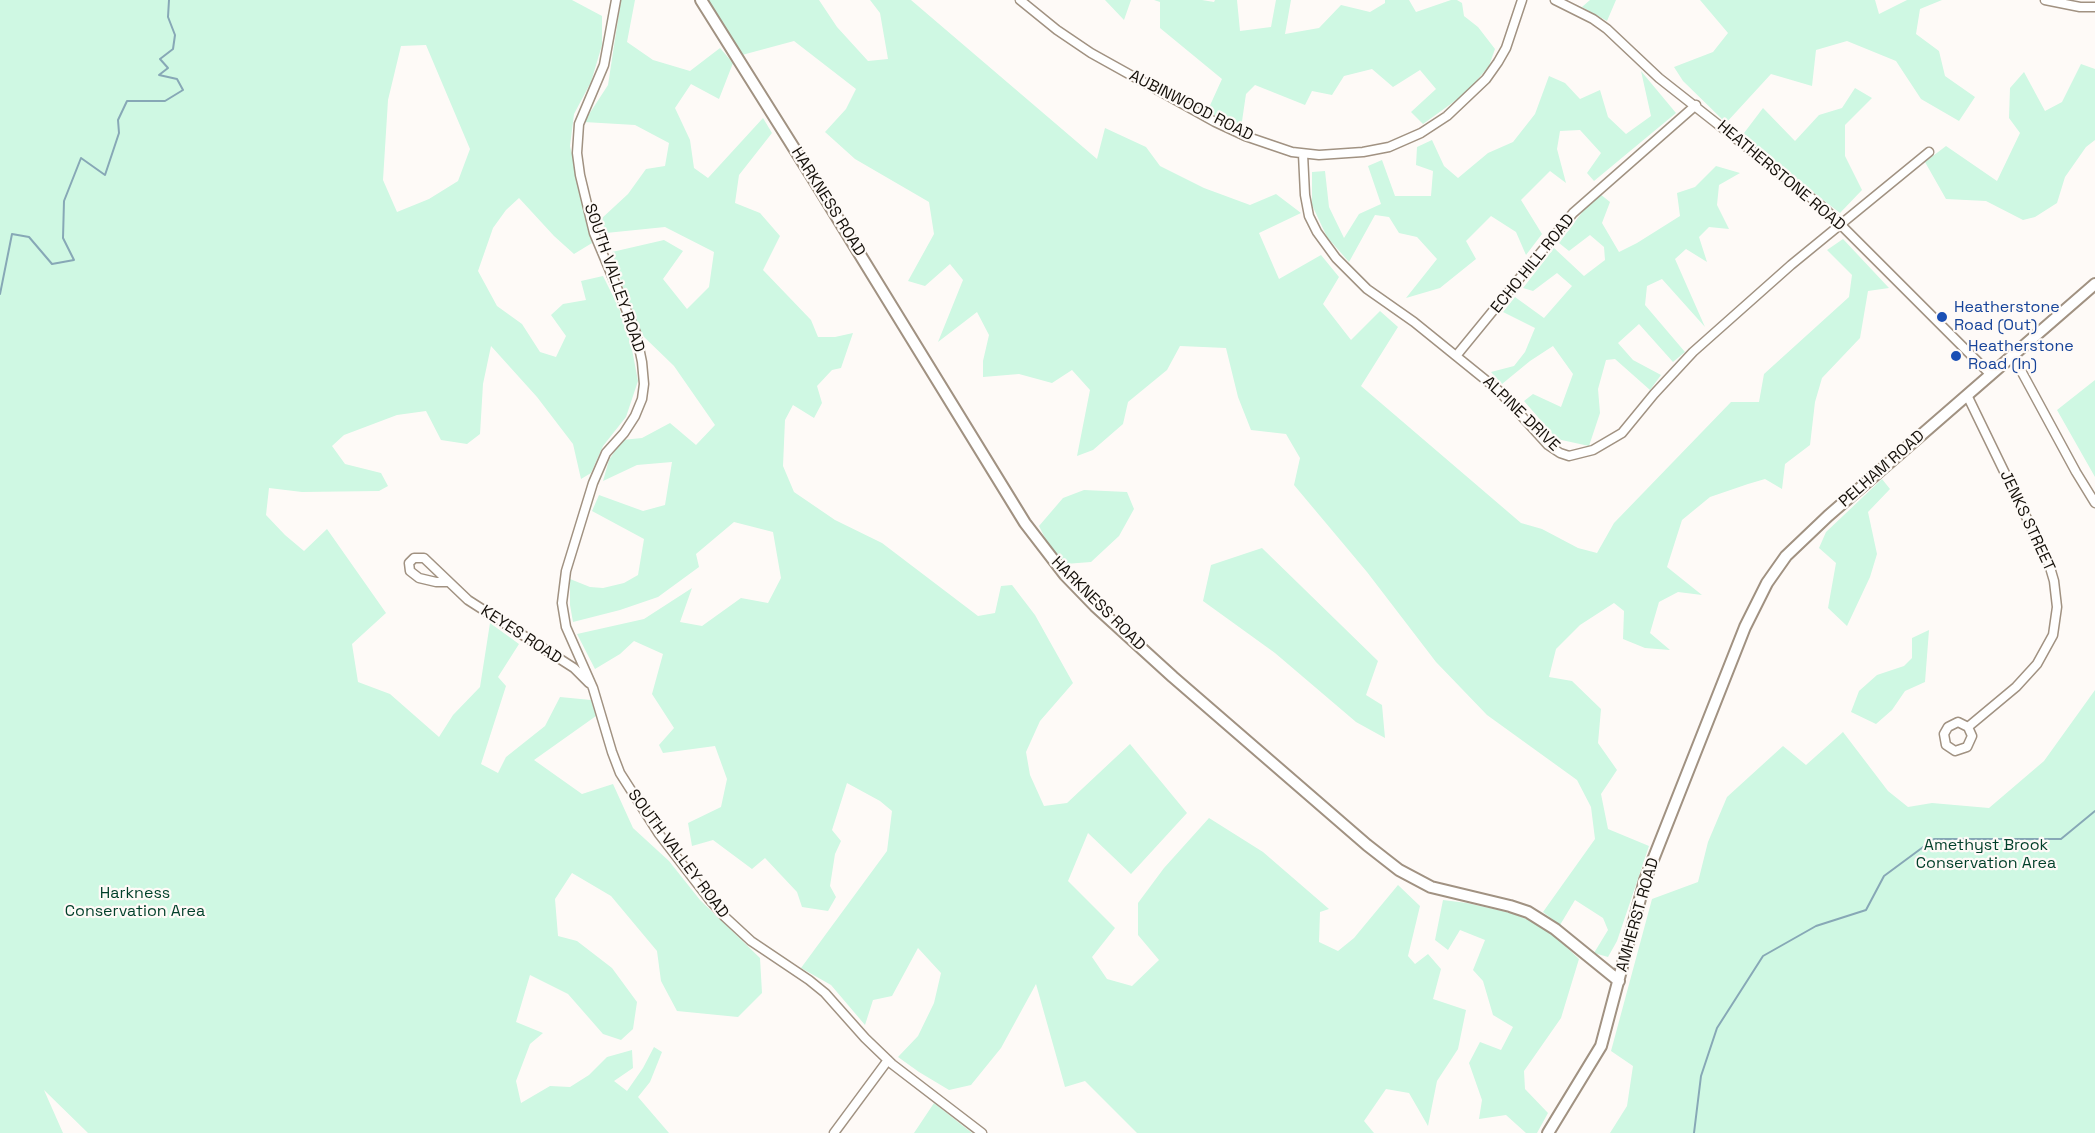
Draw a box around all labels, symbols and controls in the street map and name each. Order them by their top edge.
street label: AUBINWOOD ROAD [1126,66,1256,146]
street label: HEATHERSTONE ROAD [1713,117,1849,235]
street label: HARKNESS ROAD [787,144,869,260]
street label: SOUTH VALLEY ROAD [580,201,648,355]
street label: ECHO HILL ROAD [1487,211,1579,317]
place label: Heatherstone Road (Out) [1954,298,2060,336]
marker: Heatherstone Road (Out) [1935,310,1949,324]
place label: Heatherstone Road (In) [1968,337,2074,375]
marker: Heatherstone Road (In) [1949,349,1963,363]
street label: ALPINE DRIVE [1479,373,1563,455]
street label: PELHAM ROAD [1835,427,1929,511]
street label: JENKS STREET [1995,468,2059,574]
street label: HARKNESS ROAD [1047,553,1149,655]
street label: KEYES ROAD [477,602,565,668]
street label: SOUTH VALLEY ROAD [623,786,733,922]
park label: Amethyst Brook Conservation Area [1916,836,2056,874]
street label: AMHERST ROAD [1613,856,1663,974]
park label: Harkness Conservation Area [65,884,205,922]

